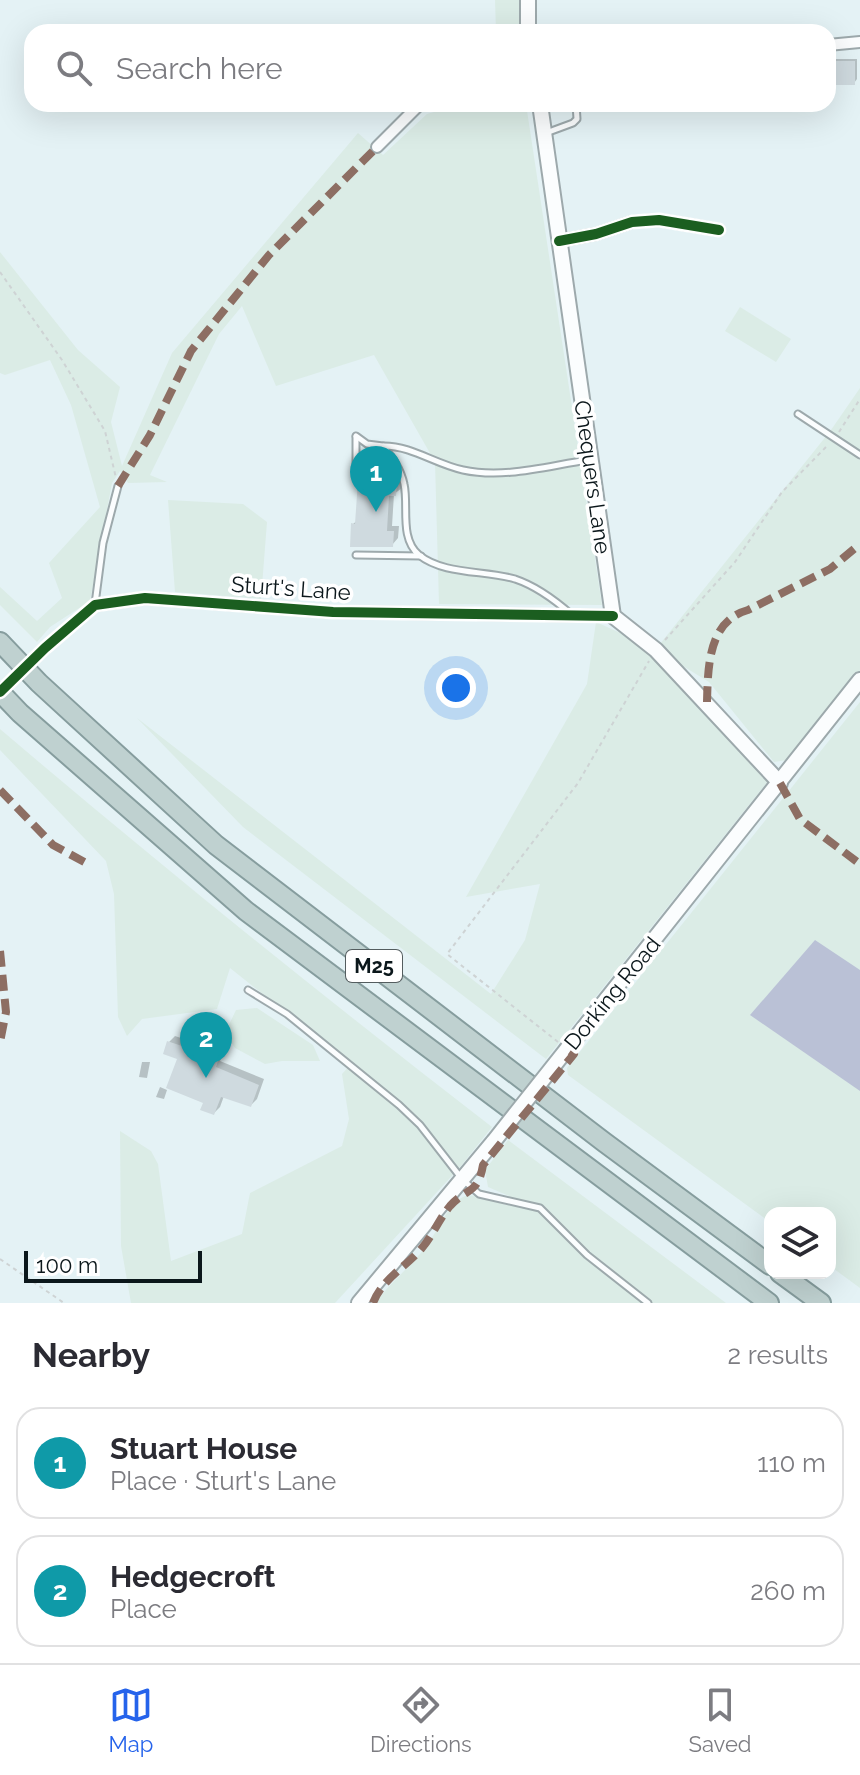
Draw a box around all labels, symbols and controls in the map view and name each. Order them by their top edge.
search box [24,24,836,112]
icon: search [52,46,96,90]
text: Search here [116,51,283,86]
street label: Chequers Lane [569,398,617,556]
pin: 1 [350,446,402,512]
street label: Sturt's Lane [230,571,352,605]
your location [436,668,476,708]
street label: Dorking Road [559,931,665,1055]
road number: M25 [346,950,402,982]
pin: 2 [180,1012,232,1078]
map controls [764,1207,836,1279]
button: layers [764,1207,836,1279]
scale bar [24,1247,202,1283]
text: 100 m [36,1252,98,1278]
text: Nearby [32,1335,150,1375]
text: 2 results [728,1340,828,1370]
text: Stuart House [110,1431,297,1466]
text: 1 [54,1448,66,1478]
text: 110 m [757,1448,826,1478]
text: Place · Sturt's Lane [110,1466,336,1496]
text: Hedgecroft [110,1559,275,1594]
text: 2 [53,1576,67,1606]
text: 260 m [750,1576,826,1606]
text: Place [110,1594,177,1624]
tab: Map [108,1683,153,1757]
tab: Directions [370,1683,472,1757]
tab: Saved [689,1683,752,1757]

